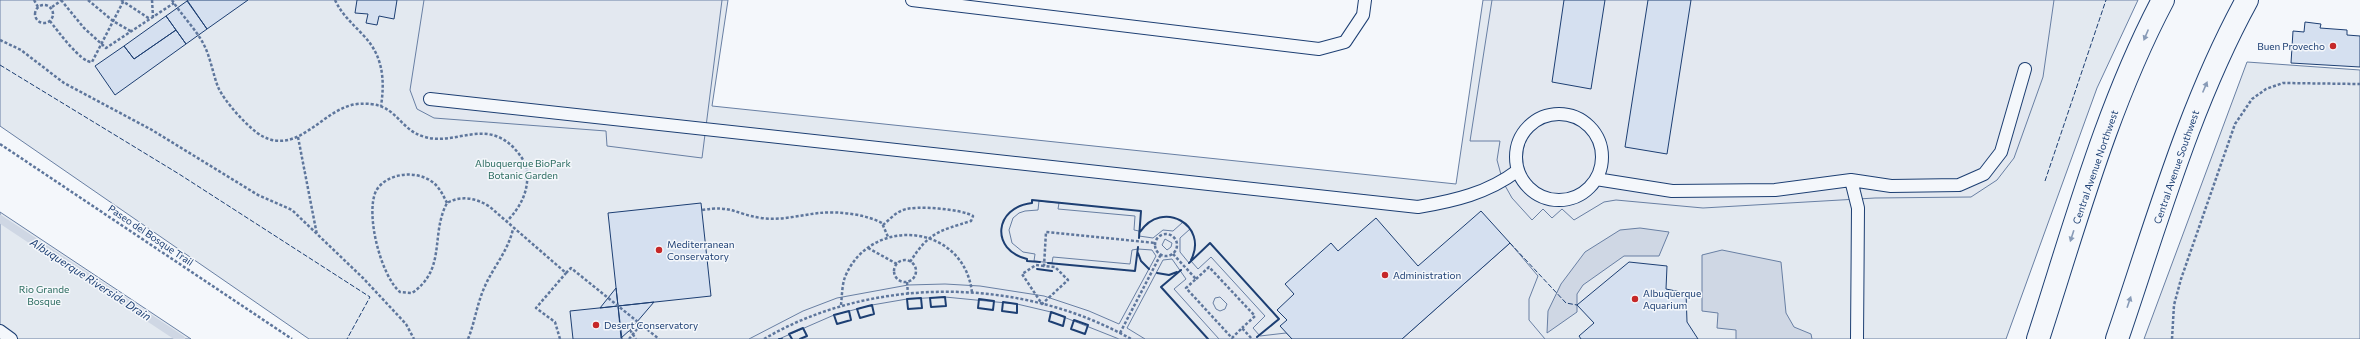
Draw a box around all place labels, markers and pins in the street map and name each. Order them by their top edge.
place label: Buen Provecho [2257,40,2325,52]
marker: Buen Provecho [2328,41,2338,51]
place label: Mediterranean Conservatory [667,238,735,262]
marker: Mediterranean Conservatory [654,245,664,255]
place label: Administration [1393,269,1461,281]
marker: Administration [1380,270,1390,280]
place label: Albuquerque Aquarium [1643,287,1701,311]
marker: Albuquerque Aquarium [1630,294,1640,304]
place label: Desert Conservatory [604,319,698,331]
marker: Desert Conservatory [591,320,601,330]

